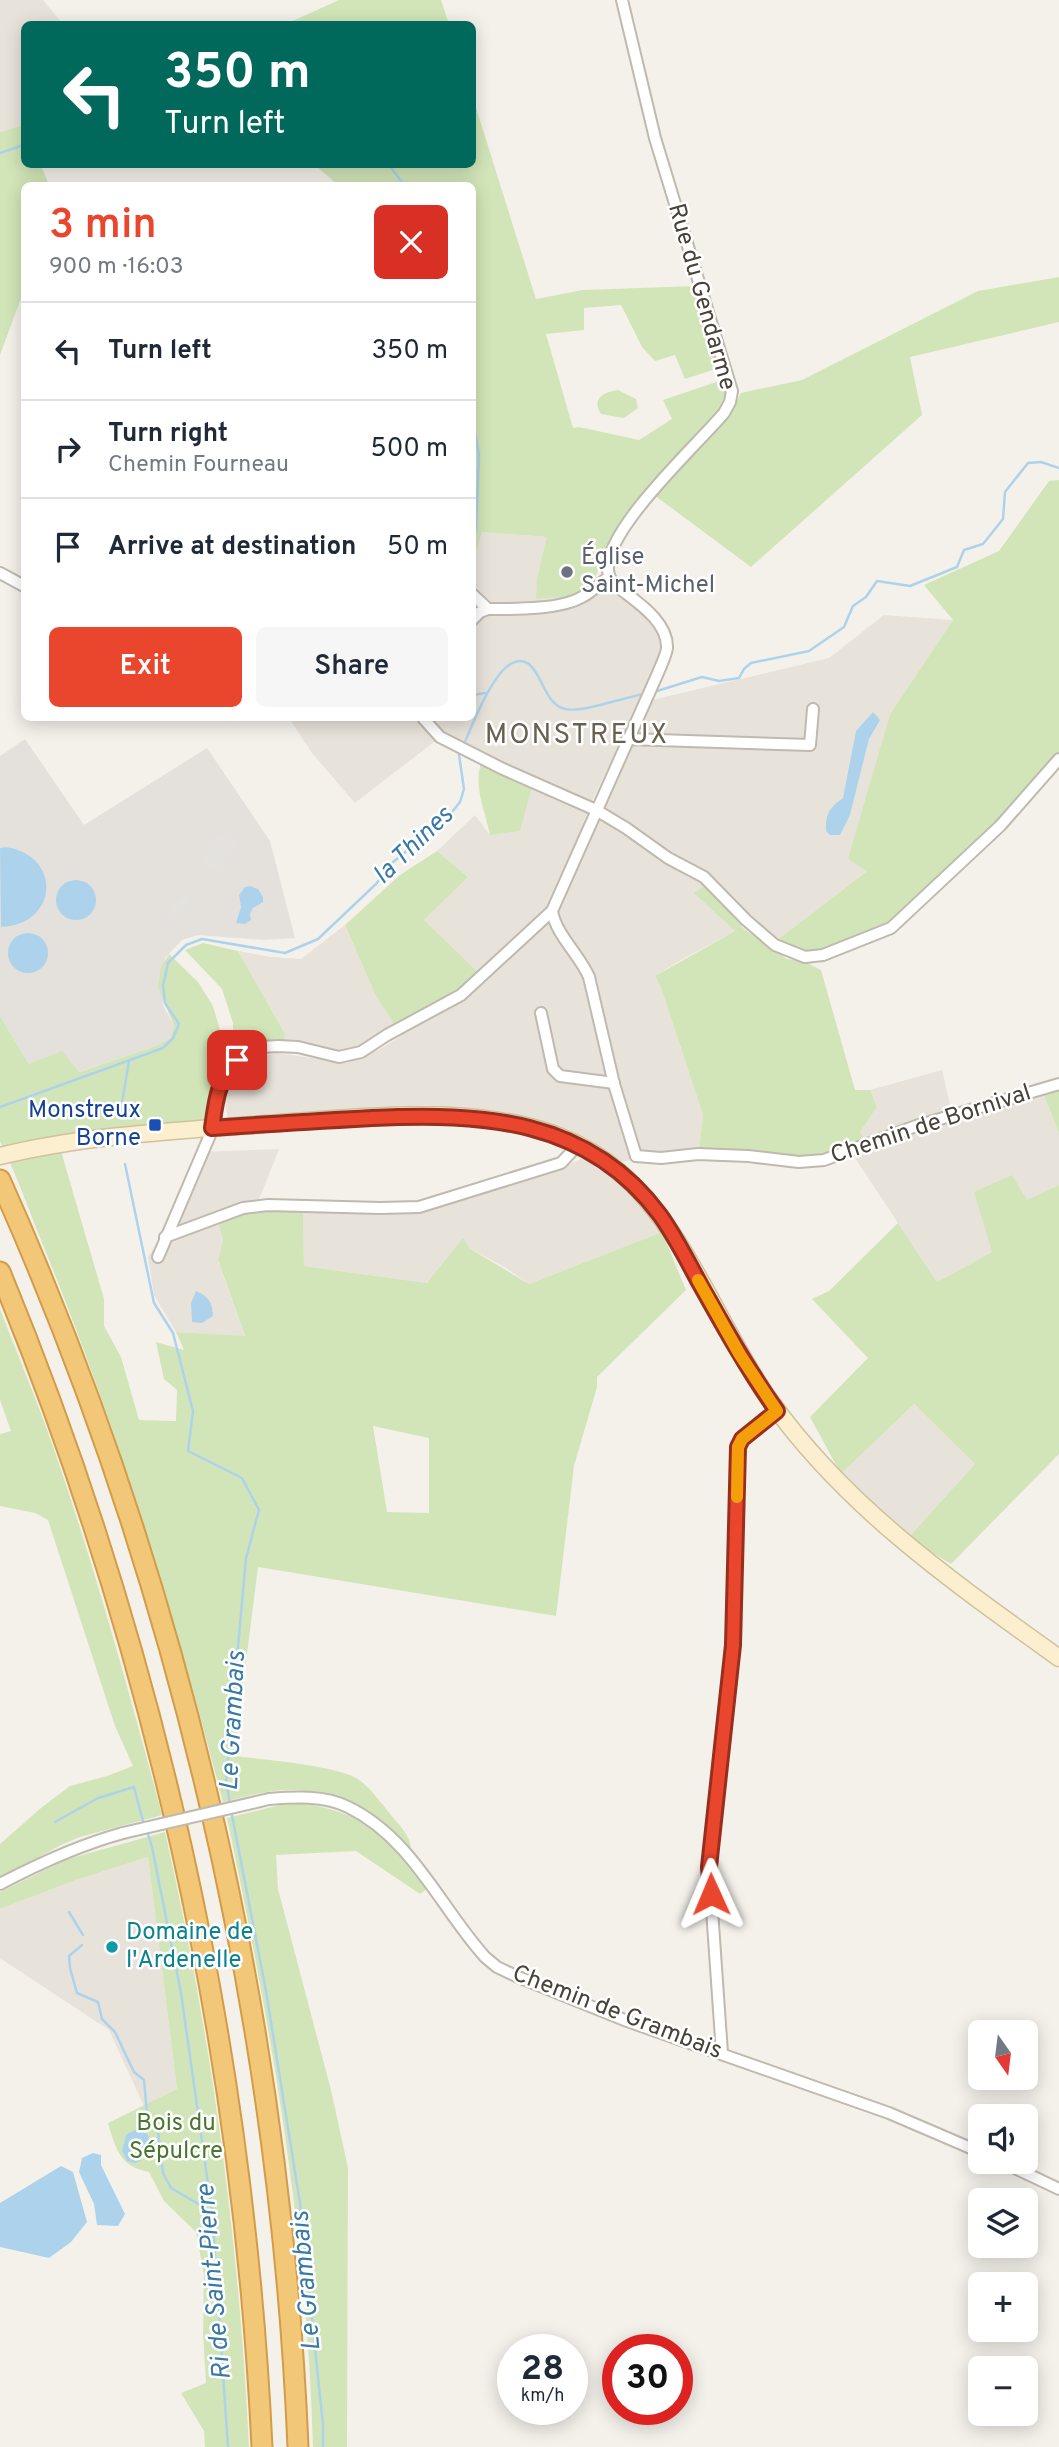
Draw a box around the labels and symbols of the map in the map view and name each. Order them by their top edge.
street label: Rue du Gendarme [660,200,742,394]
place label: Église Saint-Michel [581,541,715,601]
marker: Église Saint-Michel [559,564,575,580]
district label: MONSTREUX [485,718,669,754]
water label: la Thines [367,799,462,892]
pin [207,1030,267,1090]
street label: Chemin de Bornival [827,1078,1035,1172]
place label: Monstreux Borne [28,1096,141,1154]
marker: Monstreux Borne [147,1117,163,1133]
water label: Le Grambais [214,1649,254,1792]
position arrow [674,1857,748,1931]
place label: Domaine de l'Ardenelle [126,1918,253,1976]
marker: Domaine de l'Ardenelle [104,1939,120,1955]
street label: Chemin de Grambais [508,1959,726,2067]
north arrow [968,2020,1038,2090]
park label: Bois du Sépulcre [129,2109,223,2167]
water label: Ri de Saint-Pierre [190,2182,240,2381]
water label: Le Grambais [284,2208,330,2352]
speed limit sign: 30 [602,2334,693,2425]

